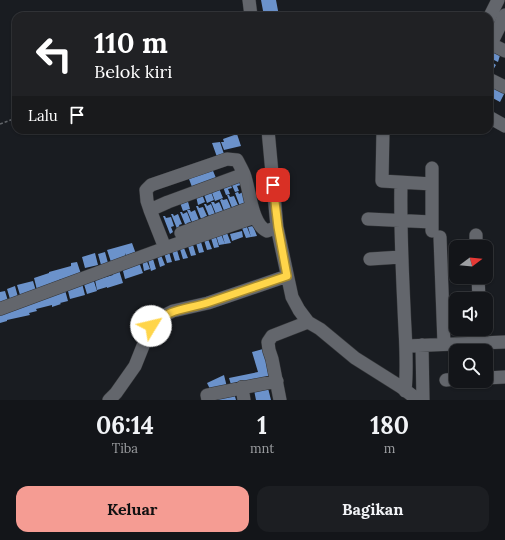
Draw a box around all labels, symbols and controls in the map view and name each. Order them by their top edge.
text: 110 m [94,25,168,61]
icon: left [28,28,80,80]
text: Belok kiri [94,60,172,83]
icon: arrive [66,104,88,126]
text: Lalu [28,106,58,125]
pin [256,168,290,202]
icon: arrive [262,174,284,196]
north arrow [449,240,493,284]
map controls [449,240,493,388]
button: sound [449,292,493,336]
position arrow [130,305,172,347]
button: search [449,344,493,388]
text: 06:14 [96,410,154,441]
text: 1 [257,410,267,441]
text: 180 [370,410,409,441]
text: Tiba [112,440,138,457]
text: mnt [250,440,274,457]
text: m [384,440,395,457]
button: Keluar [16,486,249,532]
button: Bagikan [257,486,489,532]

